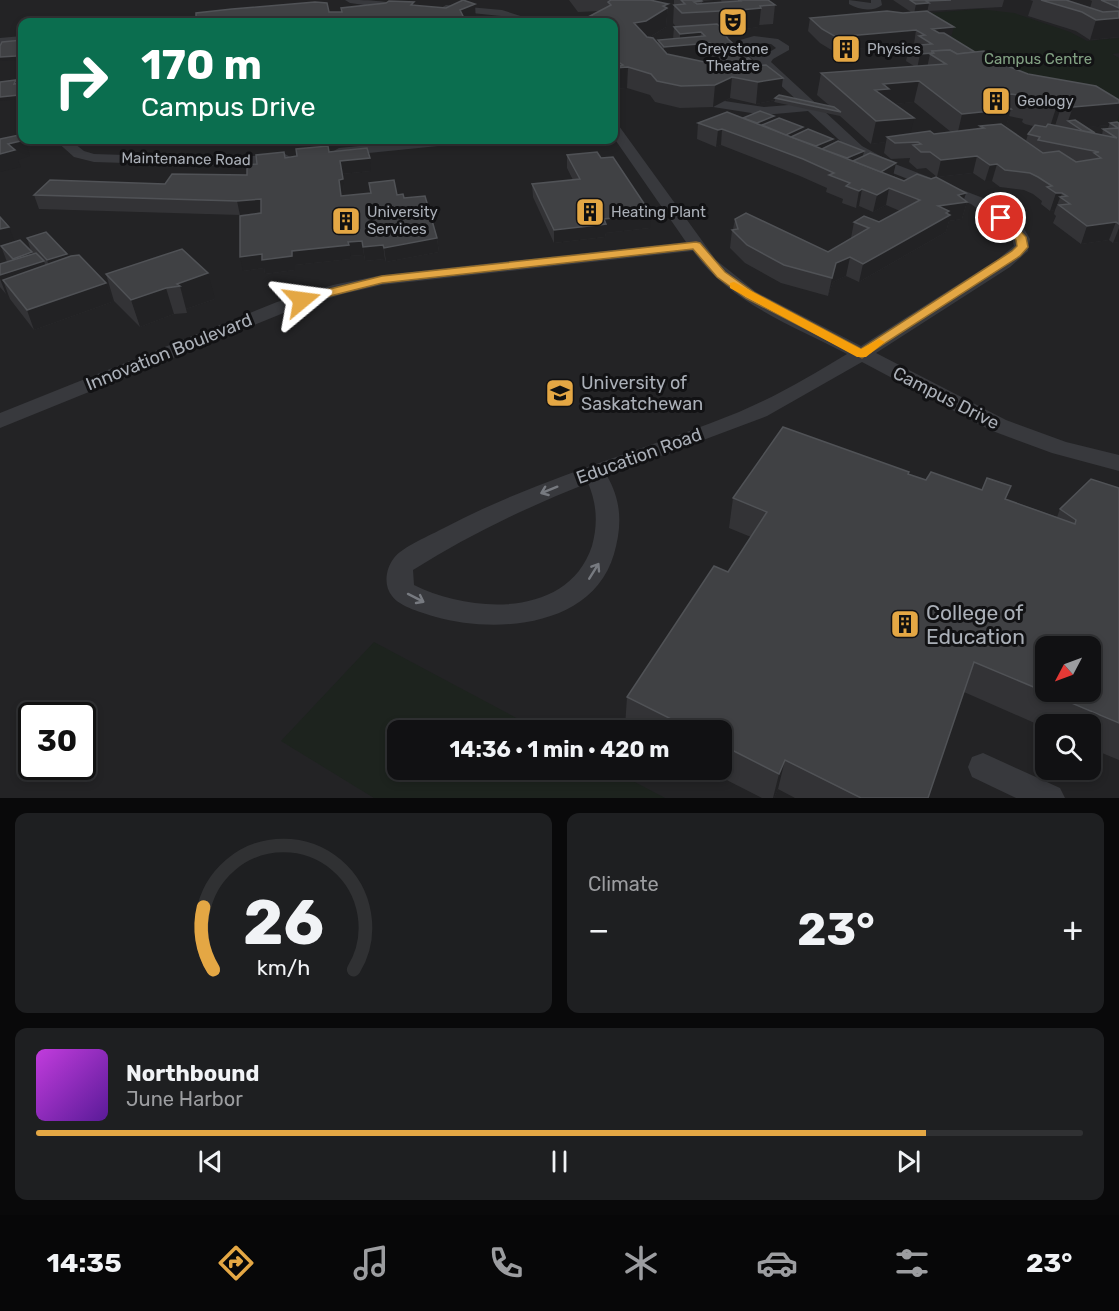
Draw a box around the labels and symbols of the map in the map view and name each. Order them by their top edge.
theatre icon: Greystone Theatre [717,6,749,38]
building icon: Physics [830,33,862,65]
place label: Greystone Theatre [697,40,769,75]
place label: Physics [867,40,921,58]
park label: Campus Centre [984,50,1092,68]
building icon: Geology [980,85,1012,117]
place label: Geology [1017,92,1074,110]
street label: Maintenance Road [121,149,251,169]
pin [975,192,1026,243]
building icon: Heating Plant [574,196,606,228]
place label: University Services [367,203,438,238]
place label: Heating Plant [611,203,706,221]
building icon: University Services [330,205,362,237]
position arrow [270,268,334,332]
street label: Innovation Boulevard [83,309,255,395]
street label: Campus Drive [889,362,1003,434]
place label: University of Saskatchewan [581,372,703,415]
school or university icon: University of Saskatchewan [544,377,576,409]
street label: Education Road [573,423,705,489]
one-way arrow [540,485,559,496]
one-way arrow [588,563,600,580]
one-way arrow [407,593,425,605]
place label: College of Education [926,600,1025,649]
building icon: College of Education [889,608,921,640]
north arrow [1035,636,1101,702]
speed limit sign: 30 [18,702,96,780]

